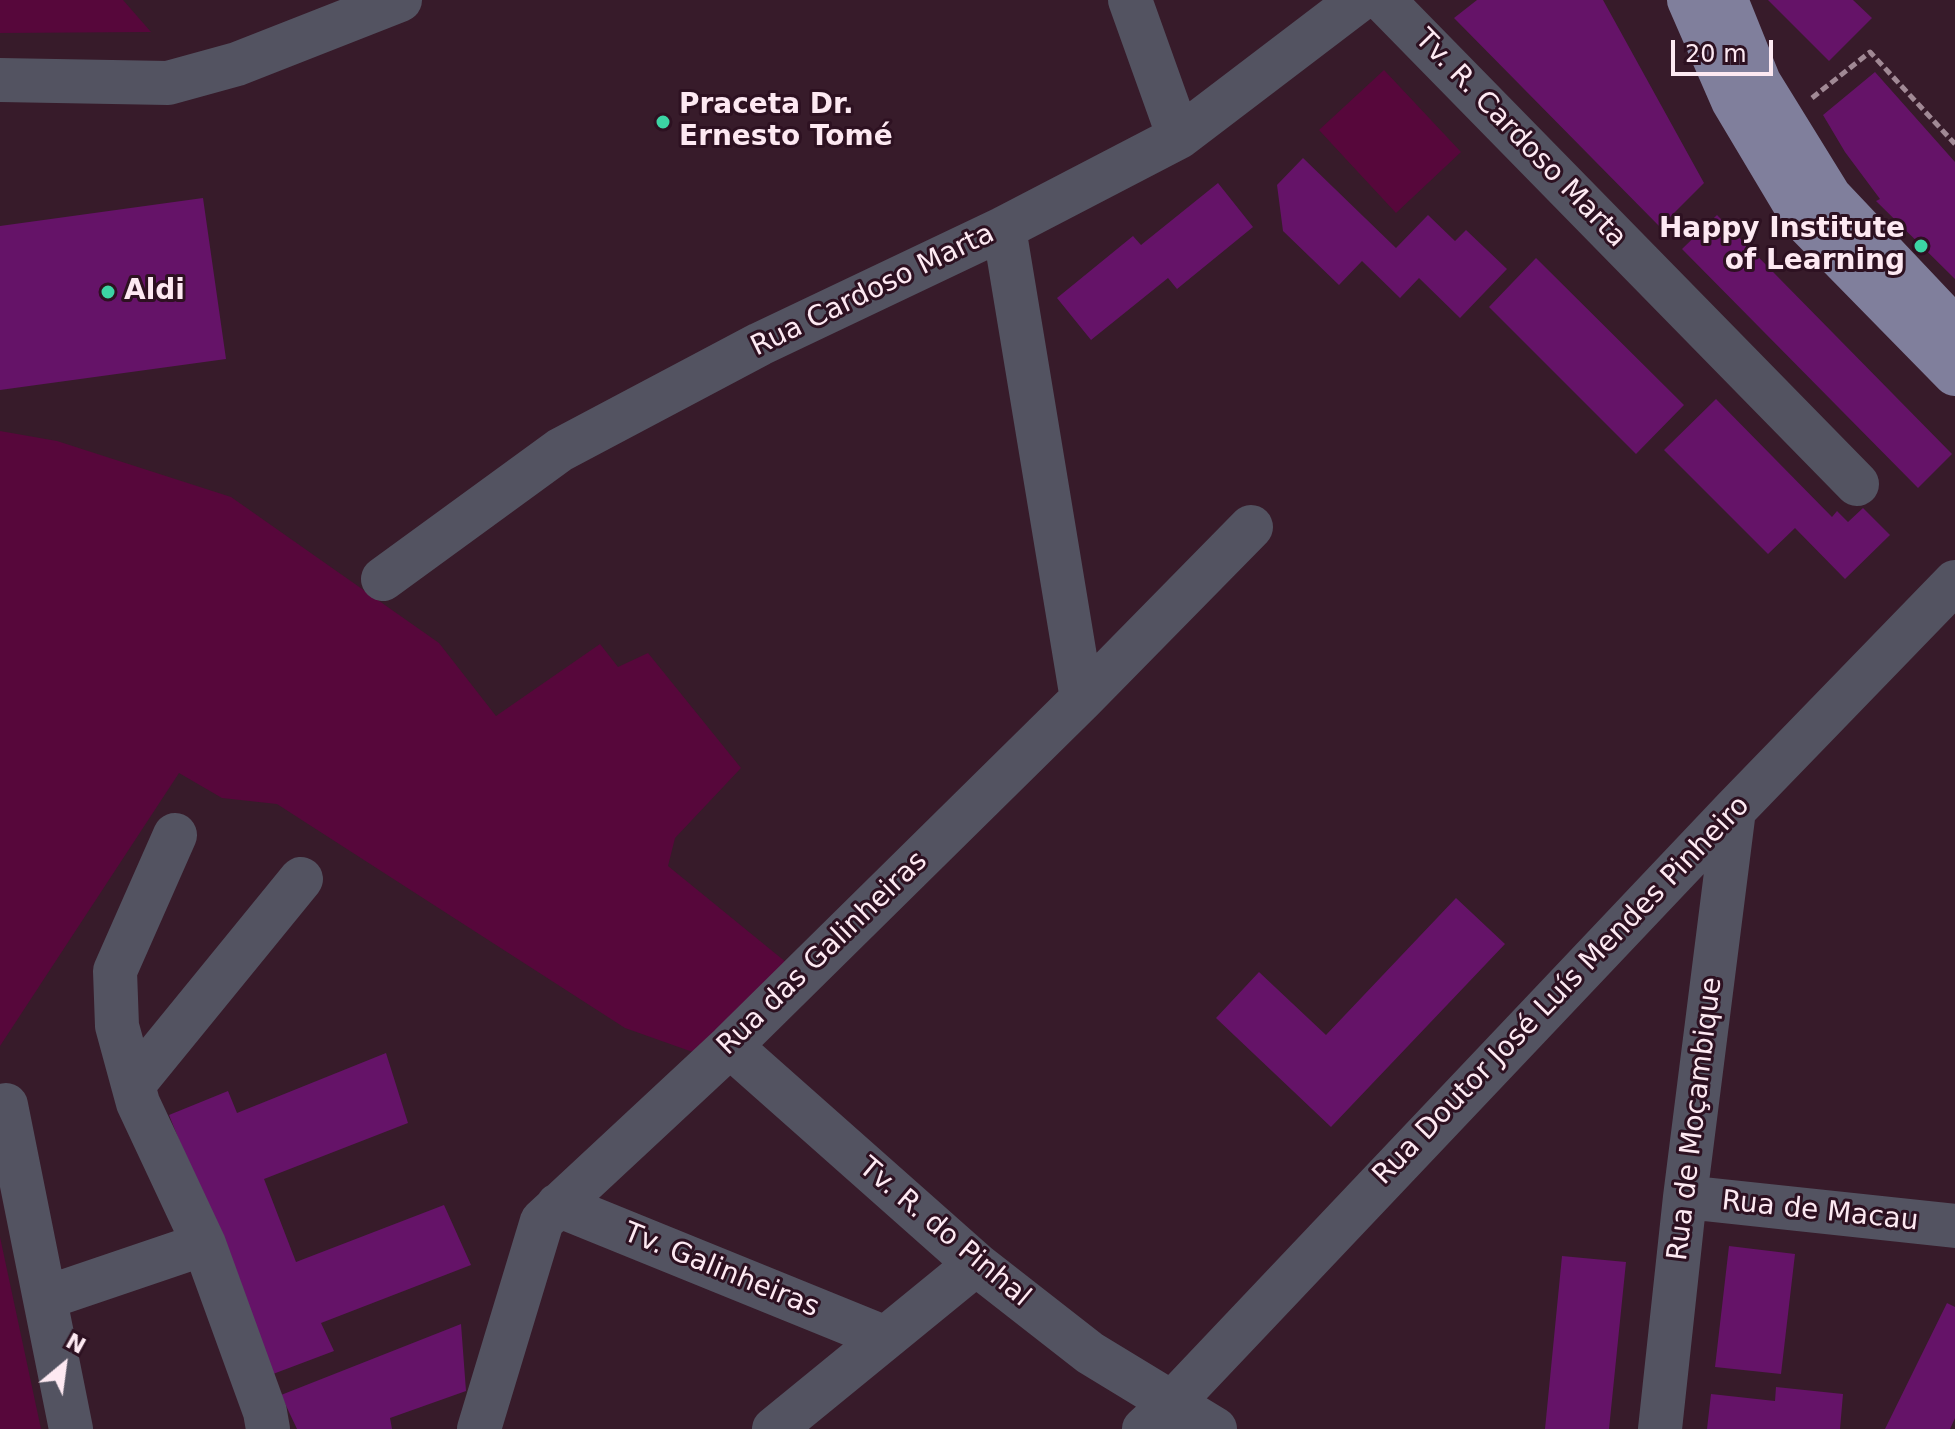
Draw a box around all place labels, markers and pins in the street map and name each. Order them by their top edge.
place label: Praceta Dr. Ernesto Tomé [679,89,893,155]
marker: Praceta Dr. Ernesto Tomé [654,113,672,131]
place label: Happy Institute of Learning [1659,213,1905,279]
marker: Happy Institute of Learning [1912,237,1930,255]
place label: Aldi [124,275,185,309]
marker: Aldi [99,283,117,301]

